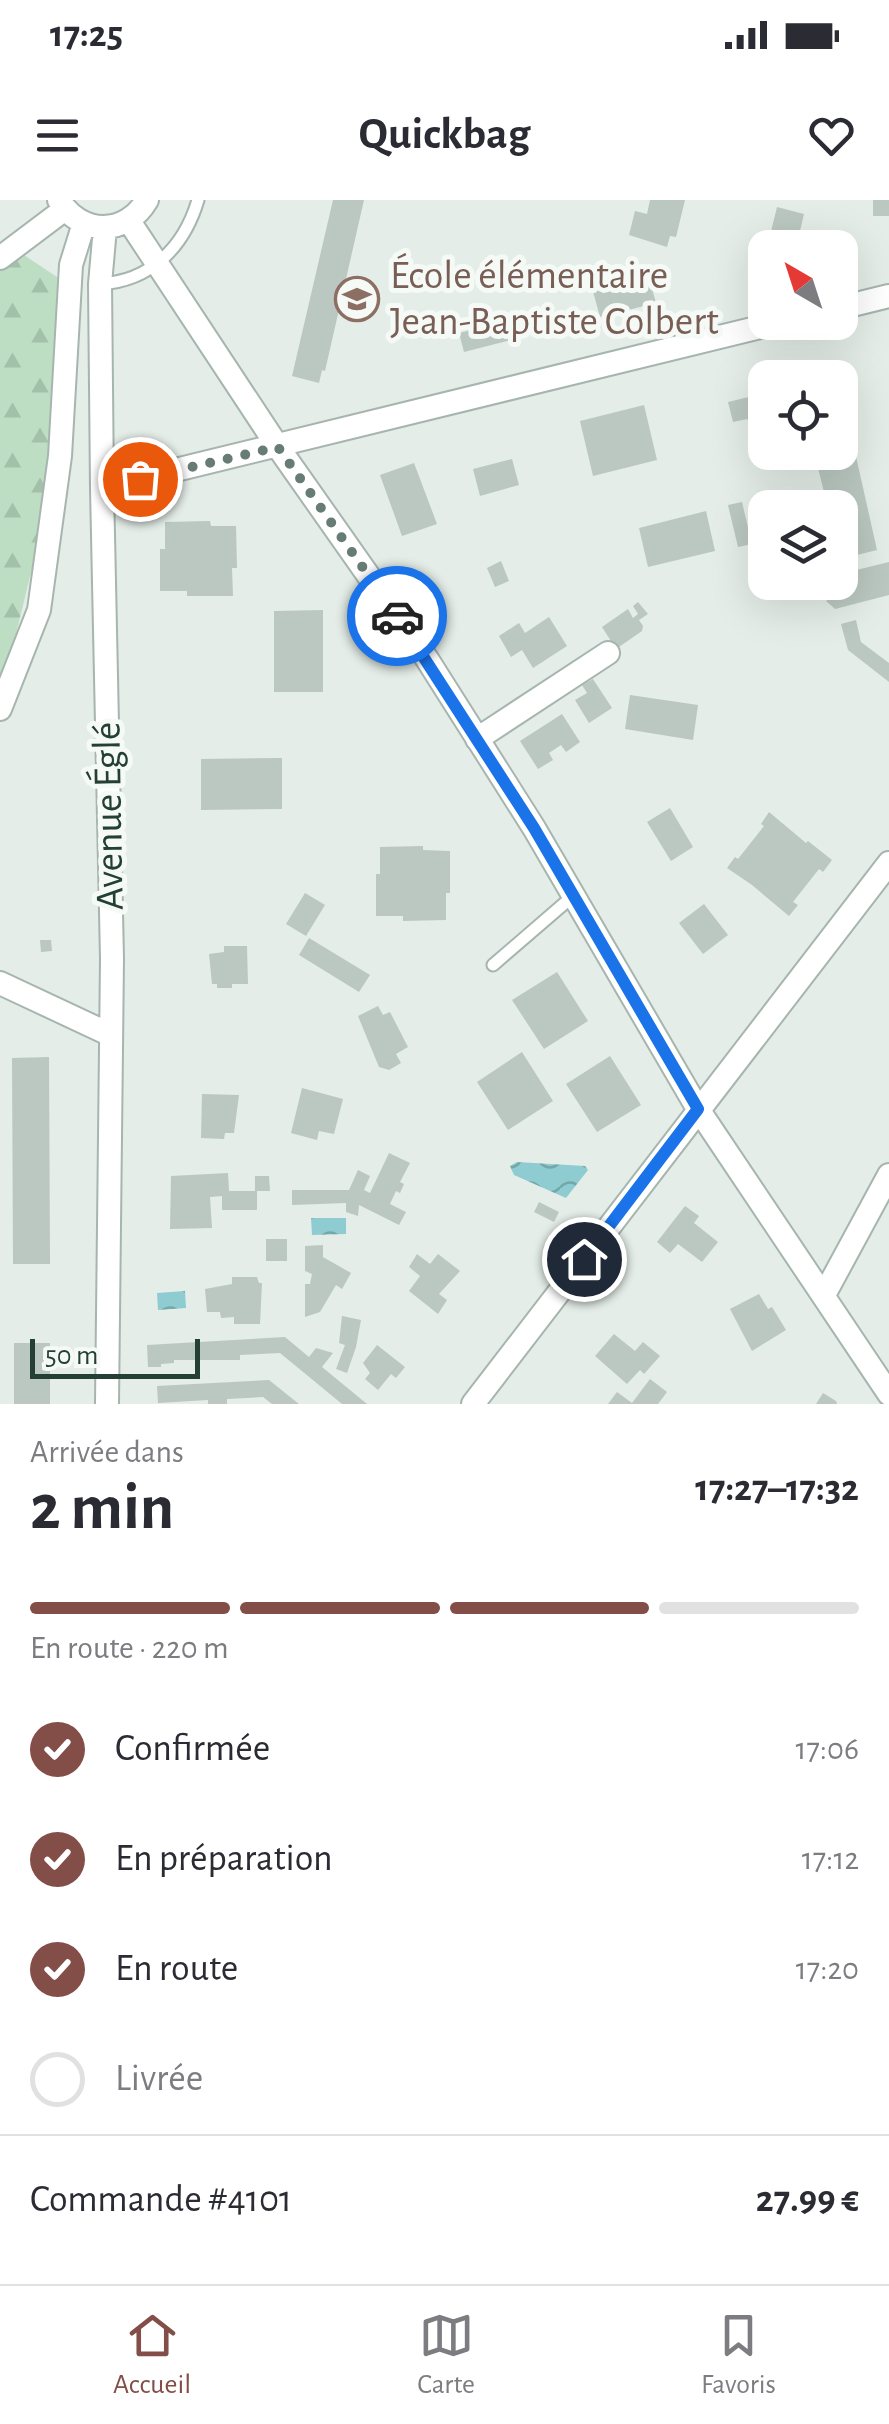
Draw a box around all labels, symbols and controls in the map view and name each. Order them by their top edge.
text: 17:25 [50,16,123,54]
icon: menu [30,108,85,163]
icon: heart [804,108,859,163]
text: Quickbag [359,112,530,157]
north arrow [748,230,858,340]
map controls [748,230,858,600]
place label: École élémentaire Jean-Baptiste Colbert [390,252,719,342]
school or university icon: École élémentaire Jean-Baptiste Colbert [334,276,380,322]
button: locate [748,360,858,470]
pin [98,437,183,522]
icon: bag [113,452,168,507]
button: layers [748,490,858,600]
courier [347,566,447,666]
icon: car [370,589,425,644]
street label: Avenue Églé [83,721,131,911]
pin [542,1217,627,1302]
icon: home [557,1232,612,1287]
scale bar [30,1334,200,1378]
text: 50 m [45,1342,99,1370]
text: Arrivée dans [30,1436,184,1468]
text: 17:27–17:32 [695,1470,859,1508]
text: 2 min [30,1476,174,1541]
text: En route · 220 m [30,1632,229,1664]
icon: check [30,1722,85,1777]
text: Confirmée [115,1730,270,1768]
text: 17:06 [795,1733,859,1765]
icon: check [30,1832,85,1887]
text: En préparation [115,1840,333,1878]
text: 17:12 [802,1843,859,1875]
icon: check [30,1942,85,1997]
text: En route [115,1950,238,1988]
text: 17:20 [796,1953,859,1985]
text: Livrée [115,2060,203,2098]
text: Commande #4101 [30,2181,292,2219]
text: 27.99 € [756,2181,859,2219]
tab: Accueil [113,2308,191,2402]
tab: Carte [417,2308,475,2402]
tab: Favoris [701,2308,776,2402]

